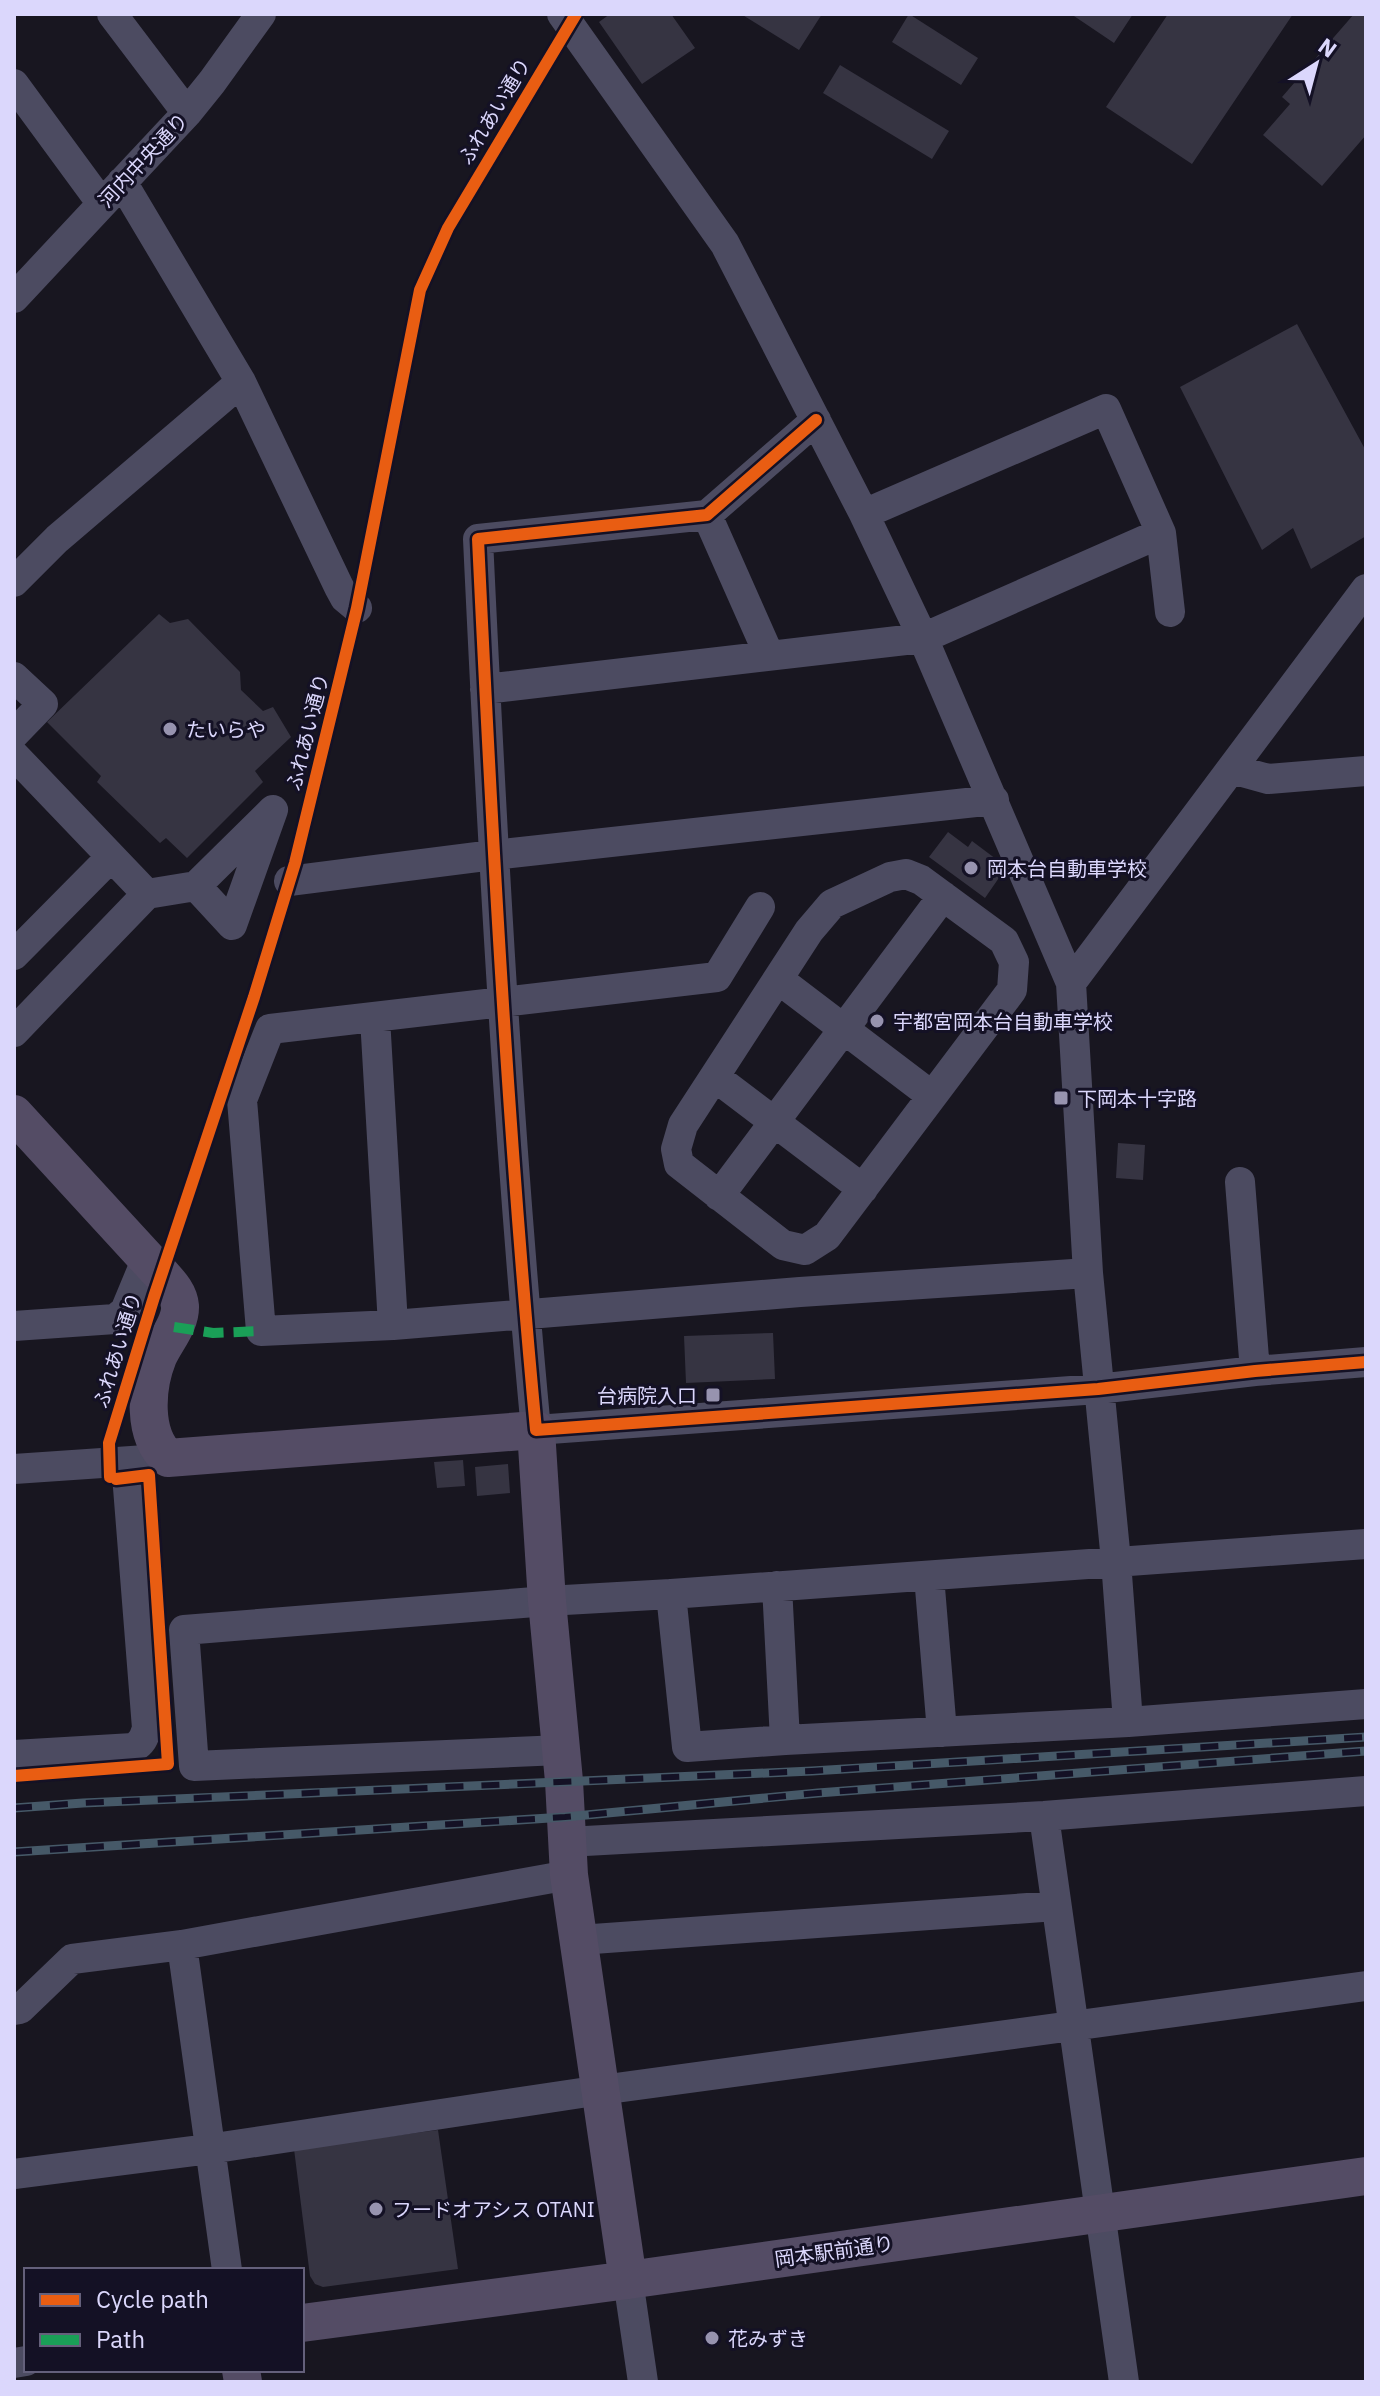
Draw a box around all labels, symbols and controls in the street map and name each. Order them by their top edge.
north arrow [1276,24,1356,104]
text: N [1313,31,1343,64]
street label: ふれあい通り [452,53,536,169]
street label: 河内中央通り [92,107,194,213]
street label: ふれあい通り [279,671,335,793]
place label: たいらや [186,716,266,743]
marker: たいらや [161,720,179,738]
place label: 岡本台自動車学校 [987,855,1147,882]
marker: 岡本台自動車学校 [962,859,980,877]
place label: 宇都宮岡本台自動車学校 [893,1008,1113,1035]
marker: 宇都宮岡本台自動車学校 [868,1012,886,1030]
place label: 下岡本十字路 [1077,1085,1197,1112]
marker: 下岡本十字路 [1052,1089,1070,1107]
street label: ふれあい通り [87,1289,147,1411]
place label: 台病院入口 [597,1382,697,1409]
marker: 台病院入口 [704,1386,722,1404]
place label: フードオアシス OTANI [392,2196,595,2223]
marker: フードオアシス OTANI [367,2200,385,2218]
street label: 岡本駅前通り [773,2229,895,2273]
legend [24,2268,304,2372]
text: Cycle path [96,2283,209,2315]
text: Path [96,2323,145,2355]
place label: 花みずき [728,2325,808,2352]
marker: 花みずき [703,2329,721,2347]

